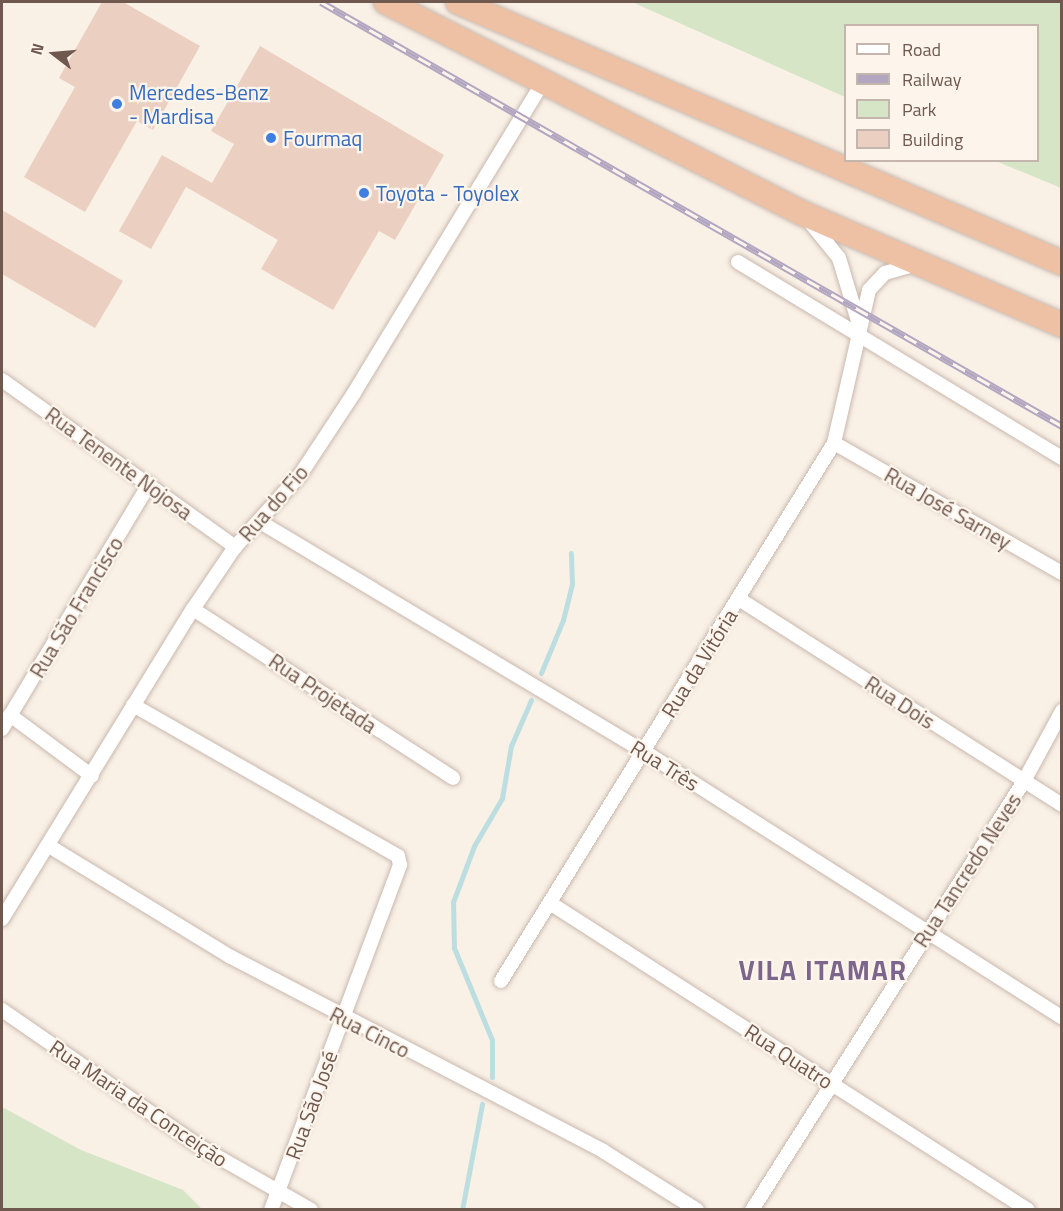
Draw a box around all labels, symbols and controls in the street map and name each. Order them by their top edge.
north arrow [24,24,84,84]
legend [844,24,1039,162]
text: Road [902,36,941,63]
text: N [24,40,50,58]
text: Railway [902,66,961,93]
place label: Mercedes-Benz - Mardisa [129,79,269,129]
text: Park [902,96,936,123]
marker: Mercedes-Benz - Mardisa [110,97,124,111]
place label: Fourmaq [283,125,362,151]
text: Building [902,126,963,153]
marker: Fourmaq [264,131,278,145]
place label: Toyota - Toyolex [376,180,519,206]
marker: Toyota - Toyolex [357,186,371,200]
street label: Rua Tenente Nojosa [41,401,197,525]
street label: Rua do Fio [233,460,313,546]
street label: Rua José Sarney [880,462,1016,554]
street label: Rua São Francisco [24,532,128,682]
street label: Rua da Vitória [656,604,742,722]
street label: Rua Projetada [264,648,382,738]
street label: Rua Dois [860,670,940,734]
street label: Rua Três [626,734,704,796]
street label: Rua Tancredo Neves [908,788,1026,952]
district label: VILA ITAMAR [739,954,907,986]
street label: Rua Cinco [326,1001,414,1063]
street label: Rua Quatro [740,1018,838,1094]
street label: Rua Maria da Conceição [45,1034,233,1172]
street label: Rua São José [280,1047,342,1163]

